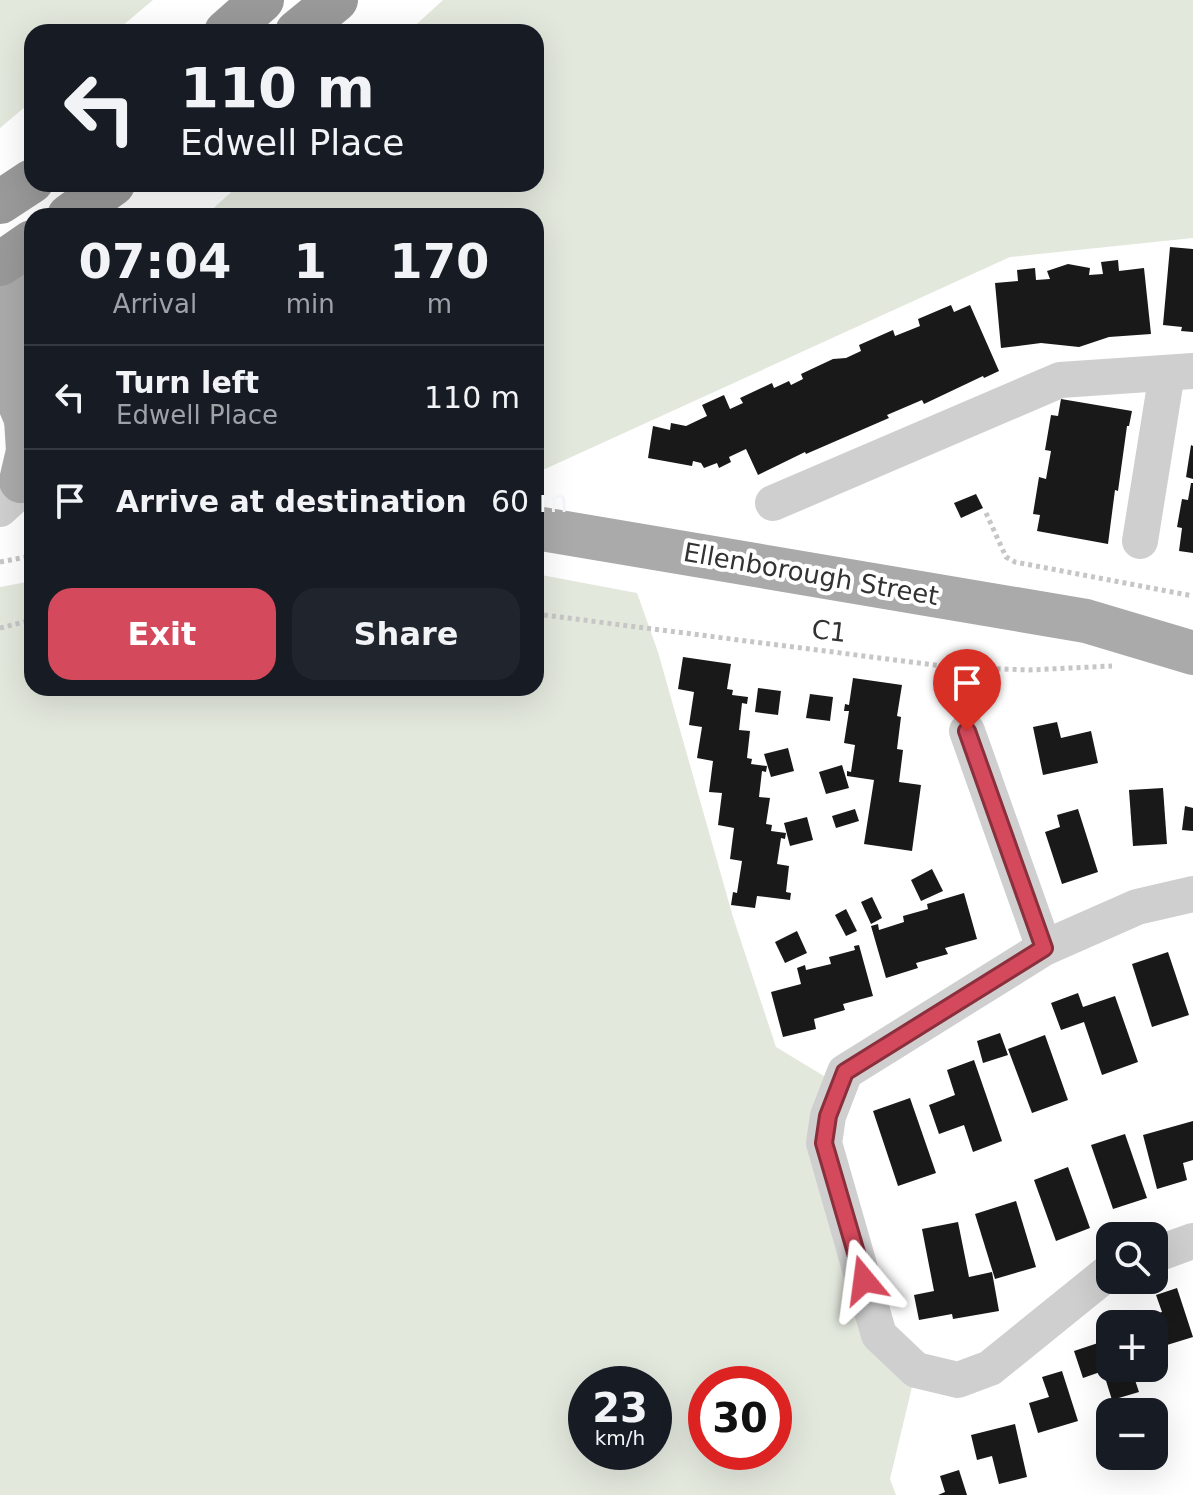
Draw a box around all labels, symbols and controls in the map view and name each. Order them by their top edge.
text: 110 m [180,55,375,120]
icon: left [48,56,152,160]
text: Edwell Place [180,122,404,163]
text: 07:04 [78,233,231,289]
text: 1 [294,233,327,289]
text: 170 [389,233,489,289]
text: Arrival [113,289,197,319]
text: min [286,289,335,319]
text: m [427,289,452,319]
text: Turn left [116,365,259,400]
icon: left [48,375,92,419]
text: 110 m [424,380,520,415]
text: Edwell Place [116,400,278,430]
icon: arrive [48,479,92,523]
text: Arrive at destination [116,484,467,519]
text: 60 m [491,484,568,519]
street label: Ellenborough Street [681,537,941,611]
button: Exit [48,588,276,680]
button: Share [292,588,520,680]
street label: C1 [810,614,848,648]
pin [933,649,1001,731]
icon: arrive [945,661,989,705]
map controls [1096,1222,1168,1470]
button: search [1096,1222,1168,1294]
position arrow [822,1238,906,1322]
button: + [1096,1310,1168,1382]
speed limit sign: 30 [688,1366,792,1470]
text: 23 [592,1385,648,1431]
button: − [1096,1398,1168,1470]
text: km/h [595,1426,645,1450]

